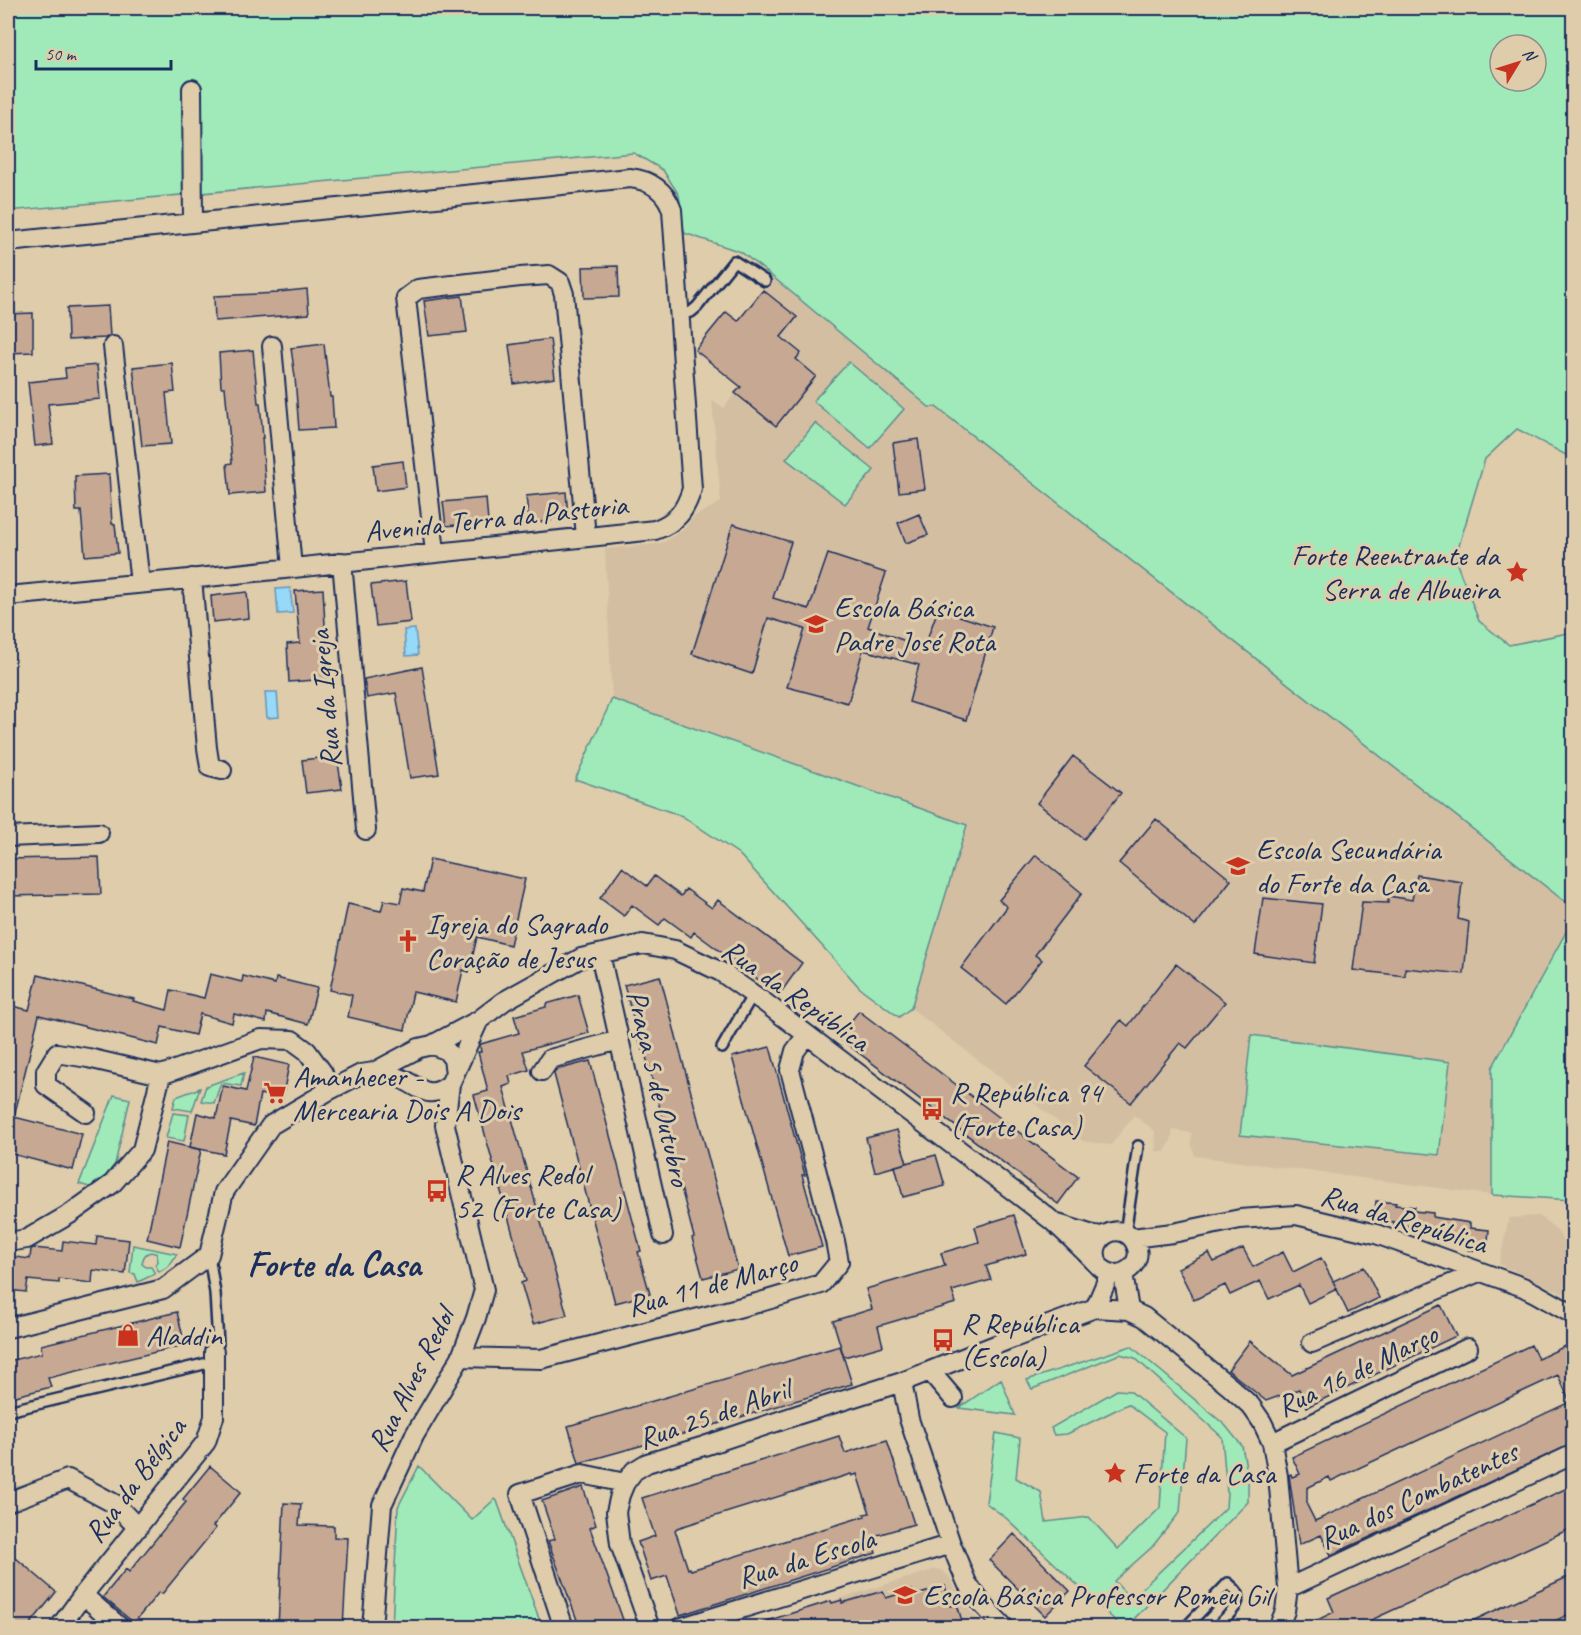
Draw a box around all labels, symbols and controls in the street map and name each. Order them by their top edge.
scale bar [36,33,171,71]
north arrow [1488,33,1548,93]
text: 50 m [45,43,78,65]
text: N [1518,44,1542,67]
street label: Avenida Terra da Pastoria [363,485,631,551]
place label: Forte Reentrante da Serra de Albueira [1292,536,1501,608]
place icon: Forte Reentrante da Serra de Albueira [1504,559,1530,585]
place label: Escola Básica Padre José Rota [834,588,997,660]
school or university icon: Escola Básica Padre José Rota [803,611,829,637]
street label: Rua da Igreja [300,627,350,770]
place label: Escola Secundária do Forte da Casa [1256,830,1443,902]
school or university icon: Escola Secundária do Forte da Casa [1225,853,1251,879]
place label: Igreja do Sagrado Coração de Jesus [426,905,609,977]
church icon: Igreja do Sagrado Coração de Jesus [395,928,421,954]
street label: Rua da República [715,930,879,1061]
street label: Praça 5 de Outubro [618,986,700,1191]
place label: Amanhecer - Mercearia Dois A Dois [293,1057,523,1129]
place label: R República 94 (Forte Casa) [950,1073,1104,1145]
supermarket icon: Amanhecer - Mercearia Dois A Dois [262,1080,288,1106]
bus stop icon: R República 94 (Forte Casa) [919,1096,945,1122]
place label: R Alves Redol 52 (Forte Casa) [455,1155,623,1227]
street label: Rua da República [1316,1176,1494,1263]
bus stop icon: R Alves Redol 52 (Forte Casa) [424,1178,450,1204]
district label: Forte da Casa [247,1241,424,1287]
street label: Rua 11 de Março [623,1243,802,1325]
street label: Rua Alves Redol [359,1298,466,1458]
place label: R República (Escola) [961,1304,1080,1376]
street label: Rua 16 de Março [1270,1314,1445,1425]
place label: Aladdin [146,1316,223,1354]
shop icon: Aladdin [115,1322,141,1348]
bus stop icon: R República (Escola) [930,1327,956,1353]
street label: Rua 25 de Abril [633,1369,800,1458]
street label: Rua da Bélgica [76,1408,196,1550]
street label: Rua dos Combatentes [1312,1431,1526,1558]
place label: Forte da Casa [1133,1454,1277,1492]
place icon: Forte da Casa [1102,1460,1128,1486]
street label: Rua da Escola [733,1519,881,1597]
place label: Escola Básica Professor Romeu Gil [923,1576,1275,1614]
school or university icon: Escola Básica Professor Romeu Gil [892,1582,918,1608]

